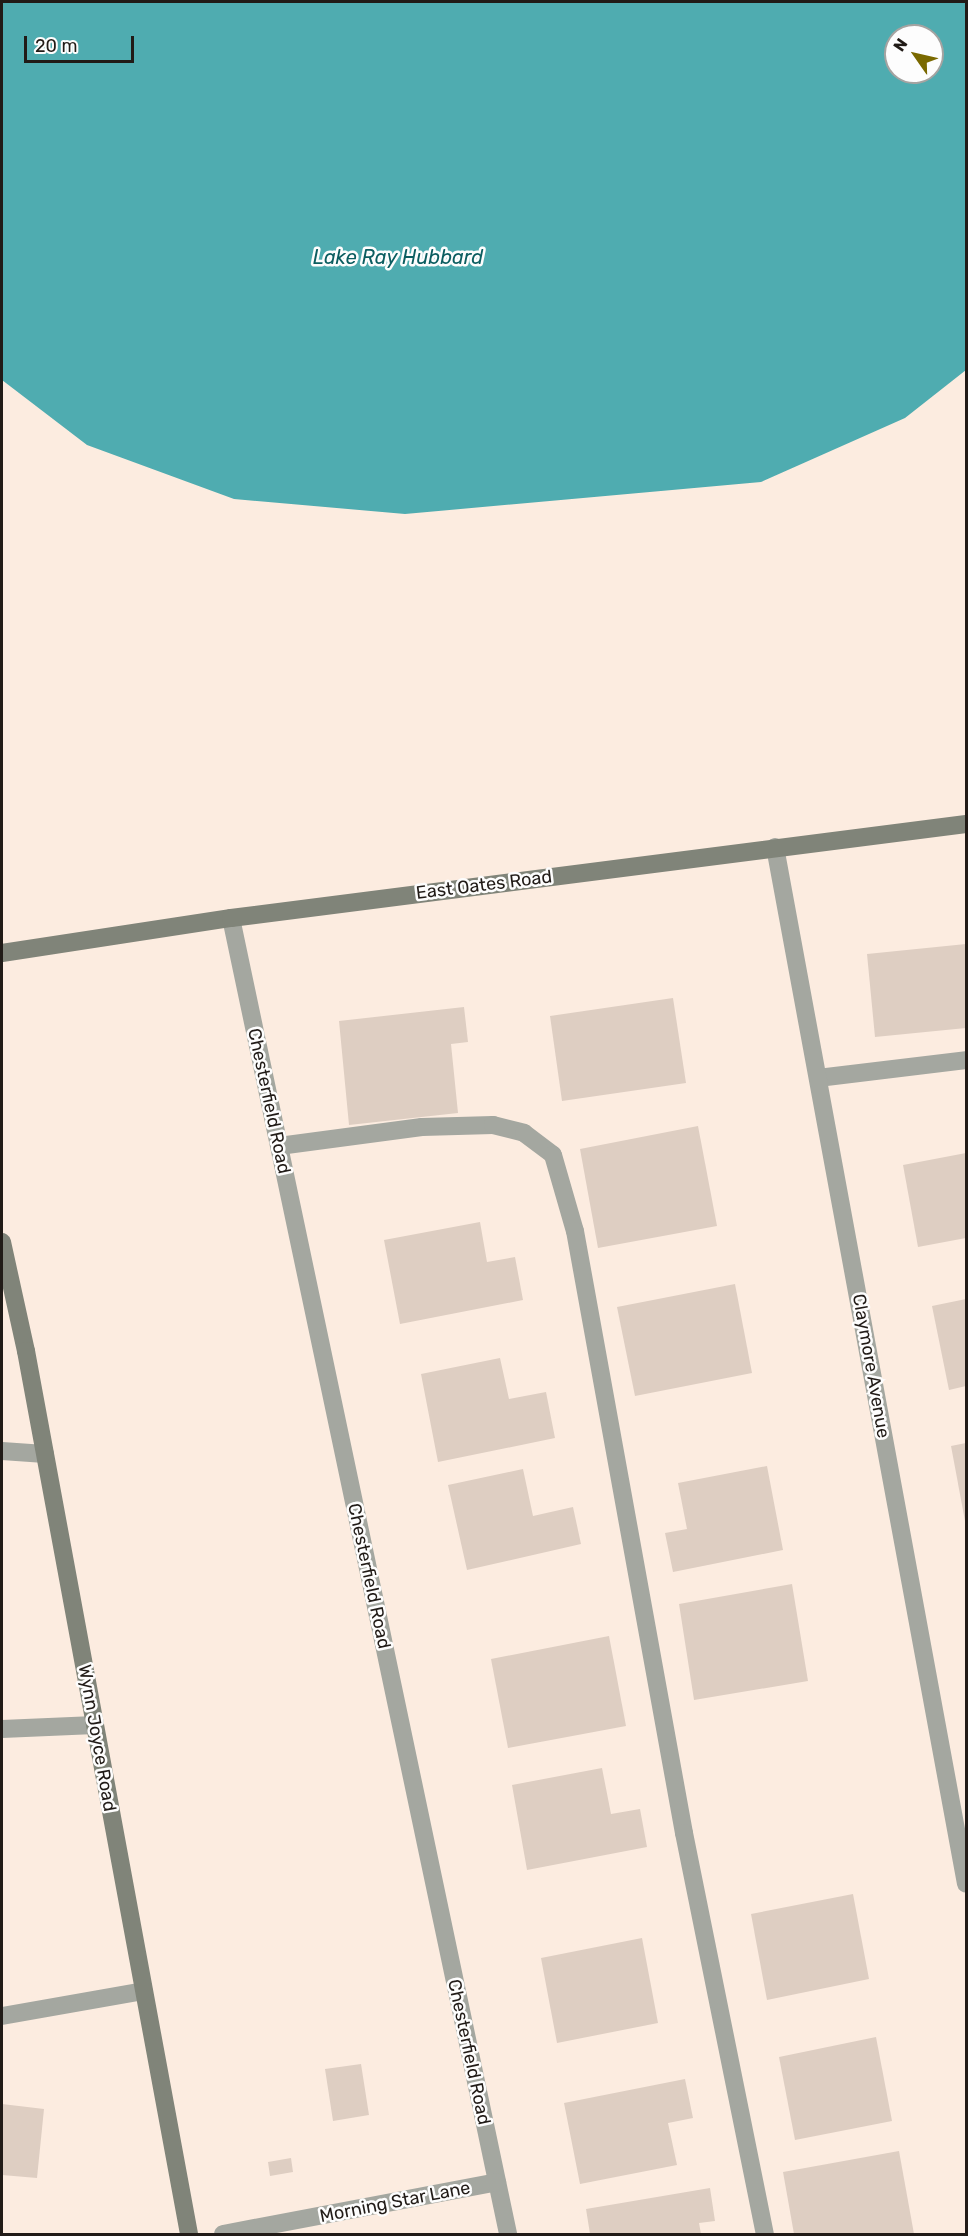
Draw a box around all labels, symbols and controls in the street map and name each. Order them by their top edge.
scale bar [27,24,136,62]
north arrow [884,24,944,84]
text: 20 m [35,35,77,57]
text: N [889,35,911,55]
water label: Lake Ray Hubbard [313,245,483,269]
street label: East Oates Road [415,866,553,904]
street label: Chesterfield Road [243,1026,295,1176]
street label: Claymore Avenue [848,1292,894,1440]
street label: Chesterfield Road [343,1501,395,1651]
street label: Wynn Joyce Road [73,1663,121,1813]
street label: Chesterfield Road [443,1977,495,2127]
street label: Morning Star Lane [318,2177,472,2227]

